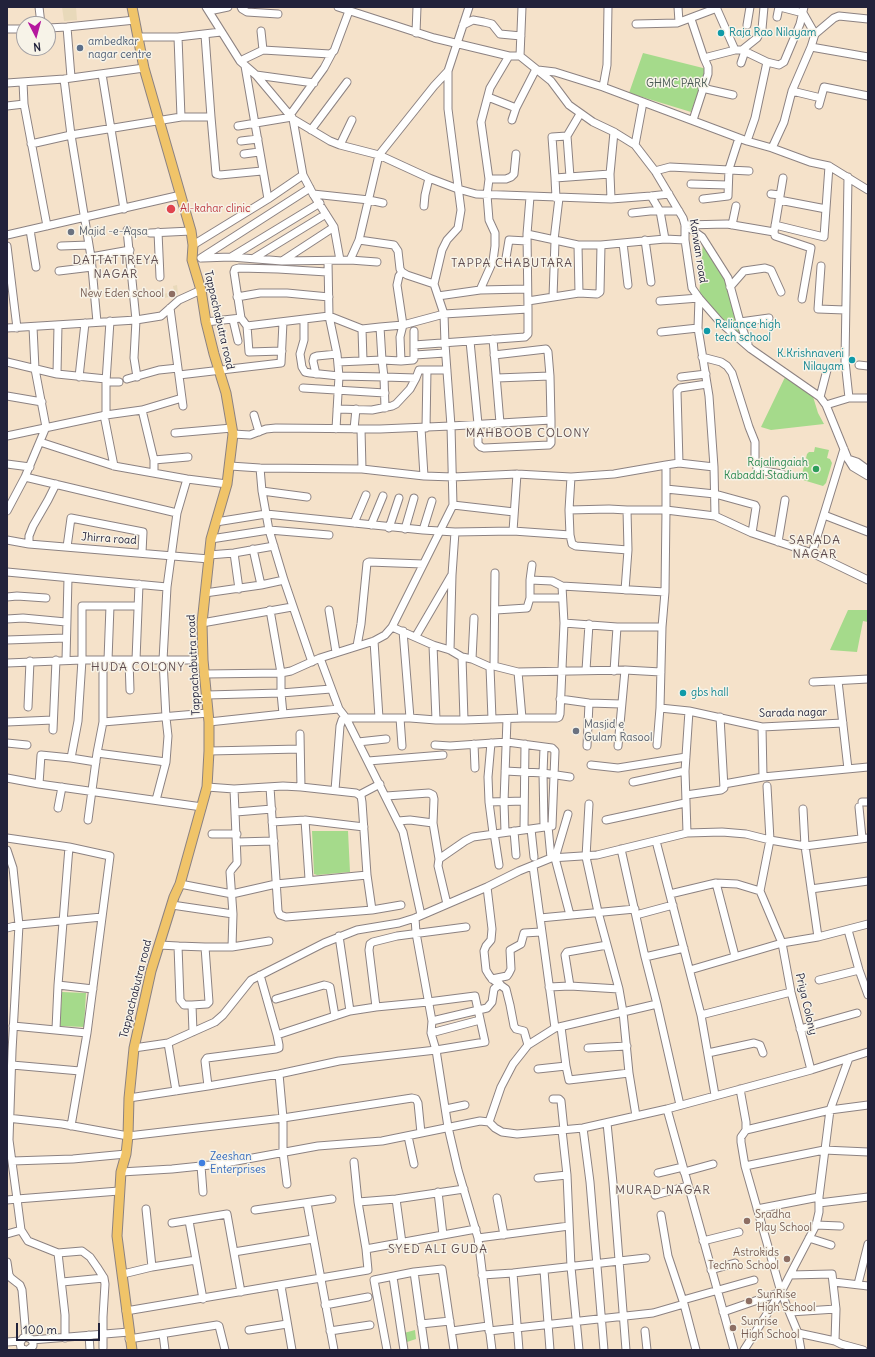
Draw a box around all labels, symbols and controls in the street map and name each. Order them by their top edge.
north arrow [16,16,56,56]
place label: Raja Rao Nilayam [729,26,816,40]
marker: Raja Rao Nilayam [716,28,726,38]
place label: ambedkar nagar centre [88,35,152,61]
text: N [33,40,42,54]
marker: ambedkar nagar centre [75,43,85,53]
park label: GHMC PARK [646,77,708,91]
place label: Al-kahar clinic [180,202,251,216]
marker: Al-kahar clinic [165,203,177,215]
street label: Karwan road [686,218,710,284]
place label: Majid -e-Aqsa [79,225,148,239]
marker: Majid -e-Aqsa [66,227,76,237]
district label: DATTATTREYA NAGAR [73,254,159,282]
district label: TAPPA CHABUTARA [451,257,573,271]
street label: Tappachabutra road [201,269,237,371]
place label: New Eden school [80,287,164,301]
marker: New Eden school [167,289,177,299]
place label: Reliance high tech school [715,318,781,344]
marker: Reliance high tech school [702,326,712,336]
place label: K.Krishnaveni Nilayam [777,347,844,373]
marker: K.Krishnaveni Nilayam [847,355,857,365]
district label: MAHBOOB COLONY [466,427,590,441]
place label: Rajalingaiah Kabaddi Stadium [724,456,808,482]
marker: Rajalingaiah Kabaddi Stadium [811,464,821,474]
street label: Jhirra road [81,530,137,548]
district label: SARADA NAGAR [789,534,841,562]
street label: Tappachabutra road [185,614,203,716]
district label: HUDA COLONY [91,661,185,675]
place label: gbs hall [691,686,728,700]
marker: gbs hall [678,688,688,698]
street label: Sarada nagar [759,706,827,720]
place label: Masjid e Gulam Rasool [584,718,652,744]
marker: Masjid e Gulam Rasool [571,726,581,736]
street label: Tappachabutra road [117,938,155,1040]
street label: Priya Colony [792,972,820,1036]
place label: Zeeshan Enterprises [210,1150,266,1176]
marker: Zeeshan Enterprises [197,1158,207,1168]
district label: MURAD NAGAR [615,1184,711,1198]
place label: Sradha Play School [755,1208,812,1234]
marker: Sradha Play School [742,1216,752,1226]
district label: SYED ALI GUDA [388,1243,488,1257]
place label: Astrokids Techno School [708,1246,779,1272]
marker: Astrokids Techno School [782,1254,792,1264]
place label: SunRise High School [757,1288,815,1314]
marker: SunRise High School [744,1296,754,1306]
scale bar [18,1315,102,1341]
place label: Sunrise High School [741,1315,799,1341]
text: 100 m [23,1322,57,1337]
marker: Sunrise High School [728,1323,738,1333]

